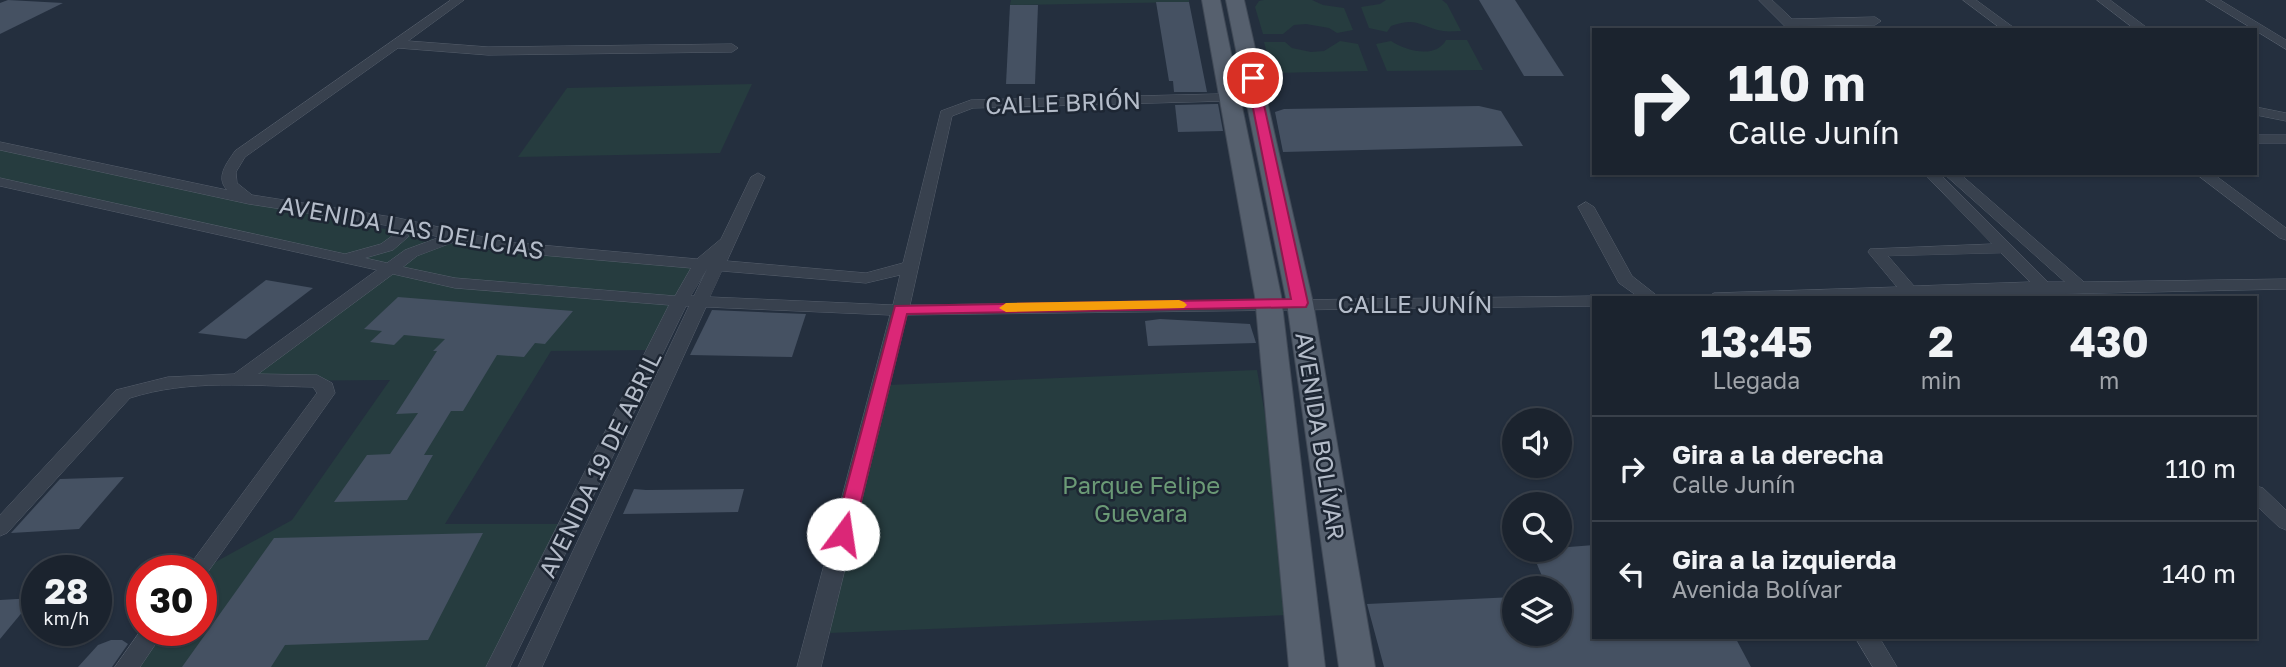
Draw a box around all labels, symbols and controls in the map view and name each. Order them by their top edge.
pin [1223,48,1283,108]
text: 110 m [1728,53,1865,112]
icon: right [1613,56,1704,147]
icon: arrive [1234,59,1272,97]
street label: CALLE BRIÓN [985,85,1141,119]
text: Calle Junín [1728,113,1900,151]
street label: AVENIDA LAS DELICIAS [277,189,547,265]
street label: CALLE JUNÍN [1338,289,1492,318]
text: 13:45 [1700,316,1813,366]
text: 2 [1928,316,1954,366]
text: 430 [2070,316,2149,366]
street label: AVENIDA BOLÍVAR [1290,330,1352,542]
street label: AVENIDA 19 DE ABRIL [532,346,667,582]
text: Llegada [1713,366,1800,394]
text: min [1921,366,1962,394]
text: m [2099,366,2119,394]
map controls [1502,408,1572,646]
button: sound [1502,408,1572,478]
text: Gira a la derecha [1672,439,1884,470]
icon: right [1613,450,1651,488]
text: 110 m [2165,453,2236,484]
park label: Parque Felipe Guevara [1062,470,1220,527]
text: Calle Junín [1672,470,1795,498]
button: search [1502,492,1572,562]
position arrow [806,497,880,571]
text: Gira a la izquierda [1672,544,1896,575]
speed limit sign: 30 [126,555,217,646]
icon: left [1613,555,1651,593]
text: 140 m [2162,558,2236,589]
text: 28 [45,570,88,612]
text: Avenida Bolívar [1672,575,1842,603]
button: layers [1502,576,1572,646]
text: km/h [44,607,89,629]

